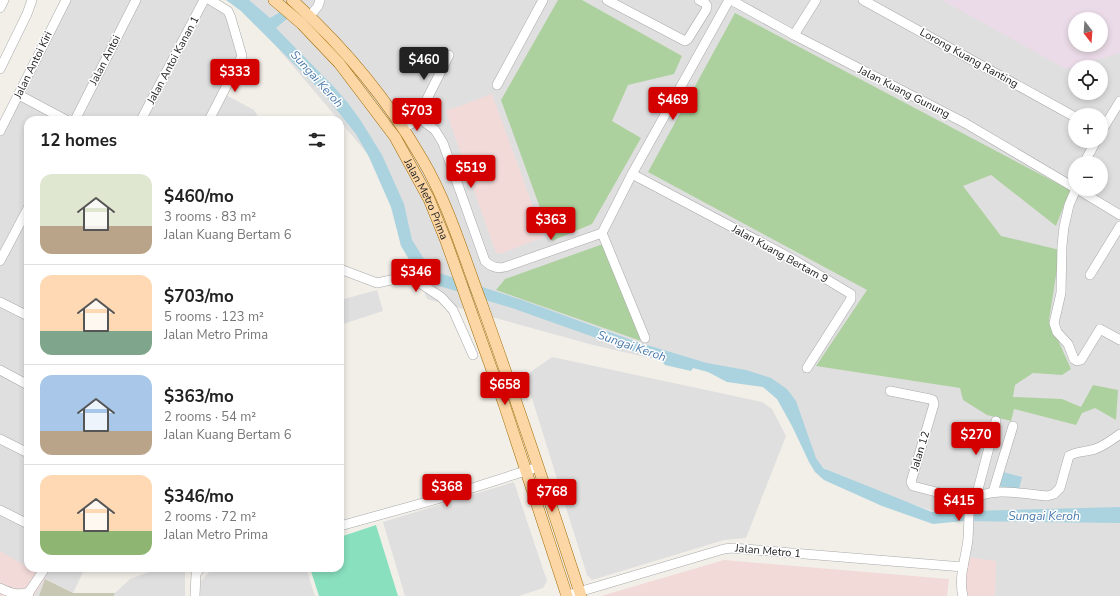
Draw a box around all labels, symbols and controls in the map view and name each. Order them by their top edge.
north arrow [1068,12,1108,52]
map controls [1068,12,1108,196]
street label: Jalan Antoi Kanan 1 [143,13,203,107]
street label: Lorong Kuang Ranting [917,25,1021,91]
street label: Jalan Antoi Kiri [10,29,56,102]
street label: Jalan Antoi [86,32,124,88]
water label: Sungai Keroh [287,47,347,111]
pin: $460 [400,47,448,81]
text: $460 [408,51,440,69]
pin: $333 [211,59,259,93]
button: locate [1068,60,1108,100]
street label: Jalan Kuang Gunung [855,62,952,122]
text: $333 [219,63,251,81]
pin: $469 [649,87,697,121]
text: $469 [657,91,689,109]
pin: $703 [393,98,441,132]
text: $703 [401,102,433,120]
button: + [1068,108,1108,148]
text: 12 homes [40,129,117,152]
icon: filters [306,129,328,151]
street label: Jalan Metro Prima [400,155,452,242]
pin: $519 [447,155,495,189]
button: − [1068,156,1108,196]
text: $519 [455,159,487,177]
text: $460/mo [164,185,234,208]
icon: home [72,190,120,238]
pin: $363 [527,207,575,241]
text: 3 rooms · 83 m² [164,208,256,226]
text: $363 [535,211,567,229]
street label: Jalan Kuang Bertam 9 [728,221,831,287]
text: Jalan Kuang Bertam 6 [164,226,292,244]
pin: $346 [392,259,440,293]
text: $346 [400,263,432,281]
text: $703/mo [164,285,234,308]
icon: home [72,291,120,339]
text: 5 rooms · 123 m² [164,308,264,326]
text: Jalan Metro Prima [164,326,268,344]
water label: Sungai Keroh [596,327,669,365]
pin: $658 [481,372,529,406]
text: $658 [489,376,521,394]
text: $363/mo [164,385,234,408]
icon: home [72,391,120,439]
text: 2 rooms · 54 m² [164,408,256,426]
pin: $270 [952,422,1000,456]
text: Jalan Kuang Bertam 6 [164,426,292,444]
text: $270 [960,426,992,444]
street label: Jalan 12 [907,429,933,474]
pin: $368 [423,474,471,508]
text: $368 [431,478,463,496]
pin: $768 [528,479,576,513]
text: $768 [536,483,568,501]
text: $346/mo [164,485,234,508]
pin: $415 [935,488,983,522]
icon: home [72,491,120,539]
text: $415 [943,492,975,510]
text: 2 rooms · 72 m² [164,508,256,526]
water label: Sungai Keroh [1008,508,1080,524]
text: Jalan Metro Prima [164,526,268,544]
street label: Jalan Metro 1 [733,541,802,561]

